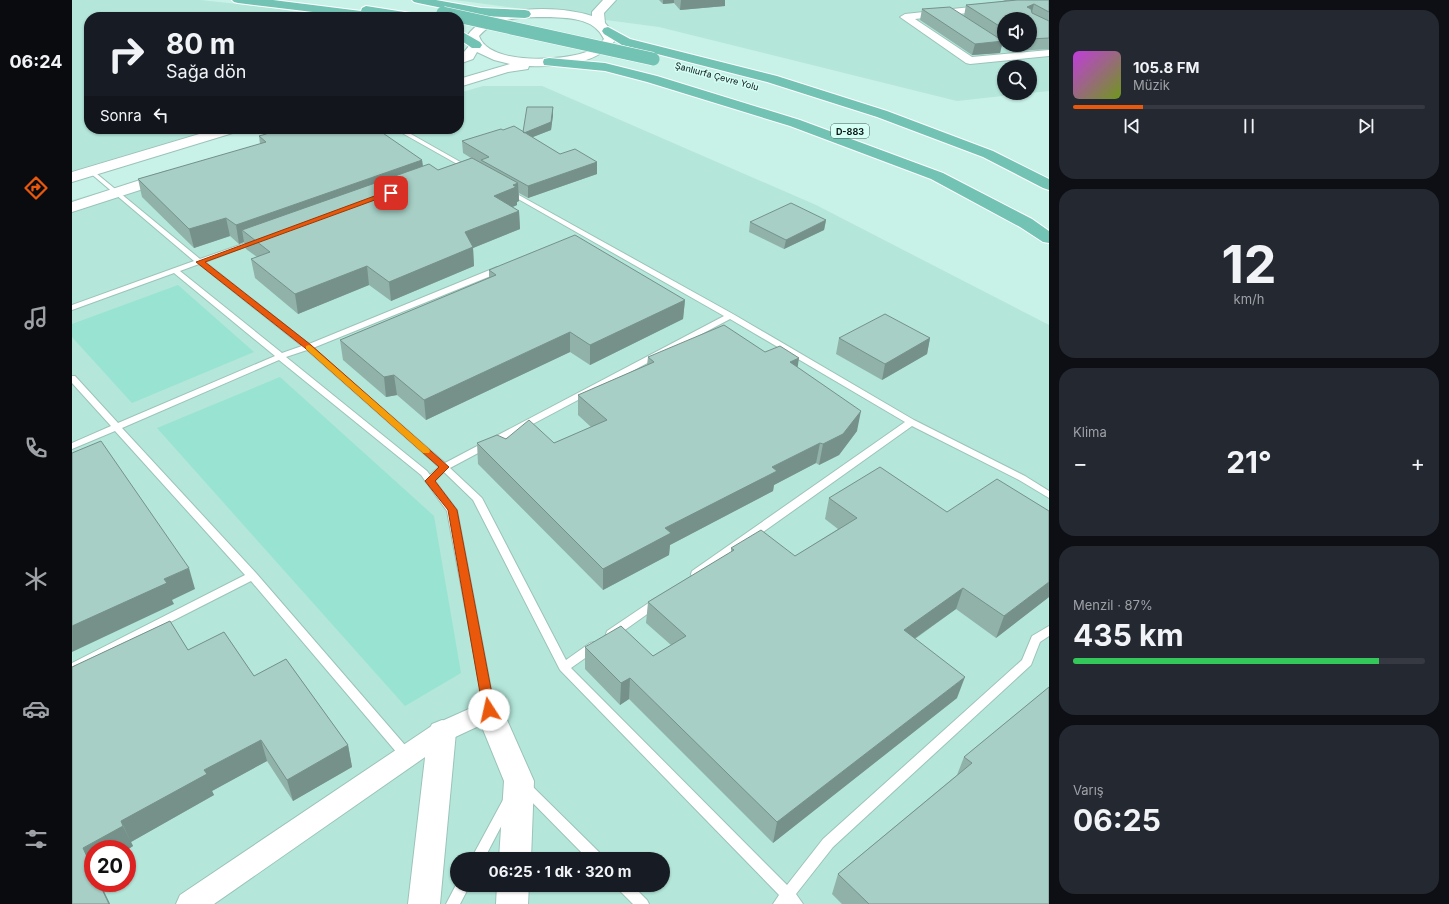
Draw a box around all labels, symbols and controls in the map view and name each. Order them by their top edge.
map controls [997,12,1037,100]
button: sound [997,12,1037,52]
text: 80 m [166,27,235,61]
icon: right [100,28,152,80]
text: 06:24 [9,51,63,72]
text: 105.8 FM [1133,58,1200,77]
street label: Şanlıurfa Çevre Yolu [674,60,760,92]
button: search [997,60,1037,100]
text: Sağa dön [166,61,246,82]
text: Müzik [1133,77,1170,93]
icon: left [150,104,172,126]
text: Sonra [100,106,142,125]
icon: previous [1121,115,1143,137]
icon: pause [1238,115,1260,137]
icon: next [1355,115,1377,137]
road number: D-883 [831,124,869,138]
icon: directions [22,174,50,202]
pin [374,176,408,210]
icon: arrive [380,182,402,204]
text: 12 [1221,233,1277,296]
text: km/h [1234,291,1264,307]
icon: music [22,304,50,332]
text: Klima [1073,424,1107,440]
icon: phone [22,434,50,462]
text: 21° [1226,444,1272,480]
text: − [1073,450,1088,476]
text: + [1410,450,1425,476]
icon: climate [22,565,50,593]
text: Menzil · 87% [1073,597,1153,613]
text: 435 km [1073,617,1184,653]
position arrow [468,689,510,731]
icon: car [22,695,50,723]
text: Varış [1073,782,1104,798]
text: 06:25 [1073,802,1161,838]
icon: filters [22,825,50,853]
speed limit sign: 20 [84,840,136,892]
text: 06:25 · 1 dk · 320 m [489,862,631,881]

